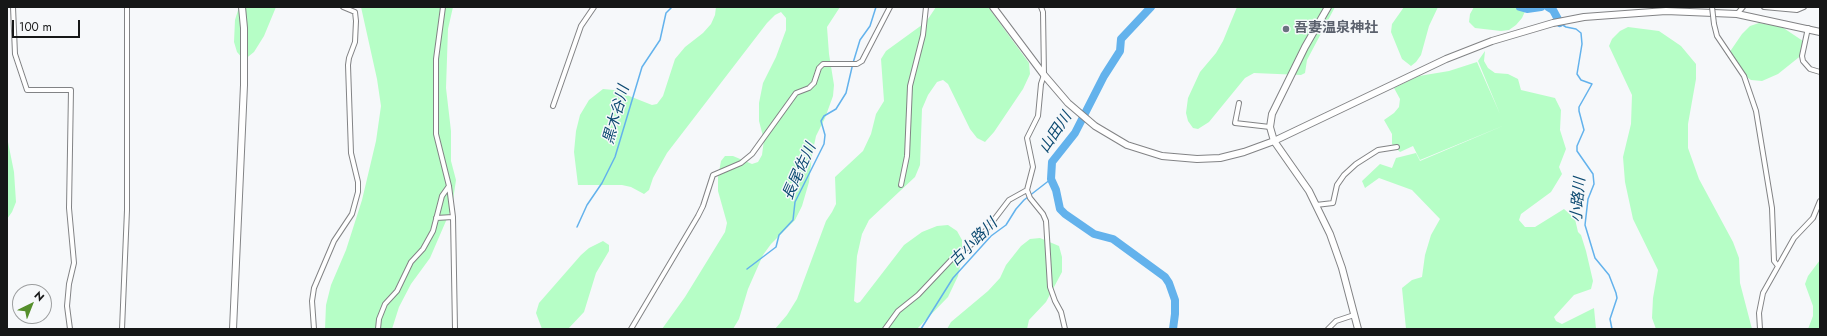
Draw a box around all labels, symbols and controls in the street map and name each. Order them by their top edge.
scale bar [14,12,82,38]
text: 100 m [19,18,52,36]
place label: 吾妻温泉神社 [1294,21,1378,37]
marker: 吾妻温泉神社 [1281,24,1291,34]
water label: 黒木谷川 [600,84,634,146]
water label: 山田川 [1036,109,1076,157]
water label: 長尾佐川 [780,141,820,203]
water label: 小路川 [1568,177,1590,223]
water label: 古小路川 [946,215,1002,271]
north arrow [12,284,52,324]
text: N [31,287,48,305]

